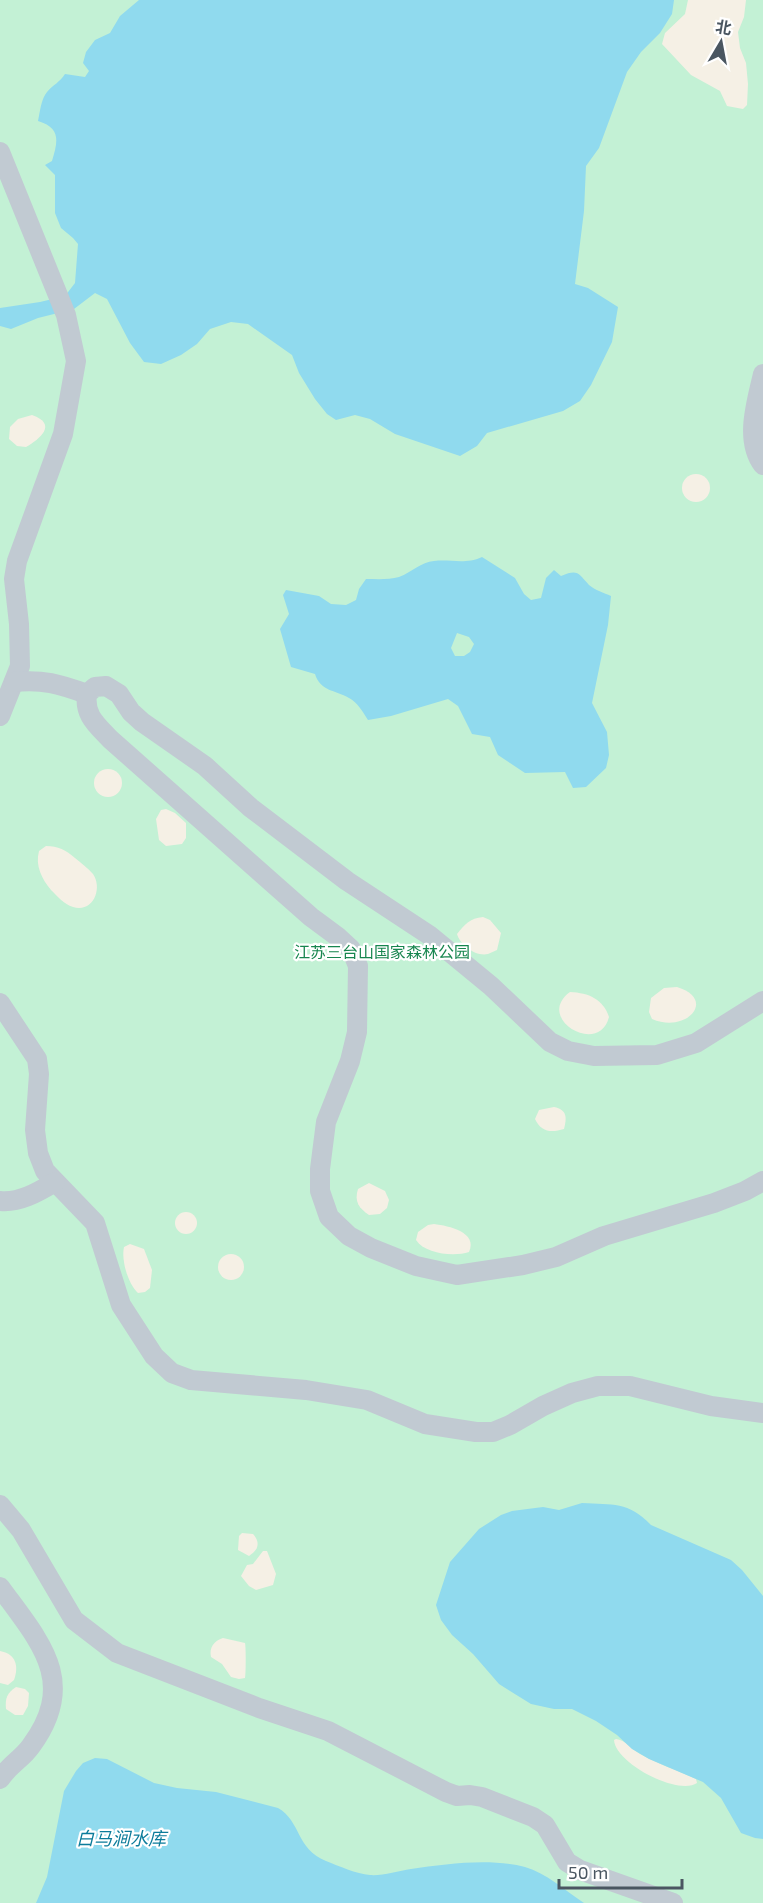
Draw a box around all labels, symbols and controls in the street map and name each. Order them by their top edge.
north arrow [691,12,751,72]
text: 北 [714,16,733,37]
park label: 江苏三台山国家森林公园 [294,942,470,961]
water label: 白马涧水库 [76,1827,169,1849]
scale bar [559,1852,682,1890]
text: 50 m [568,1861,608,1883]

